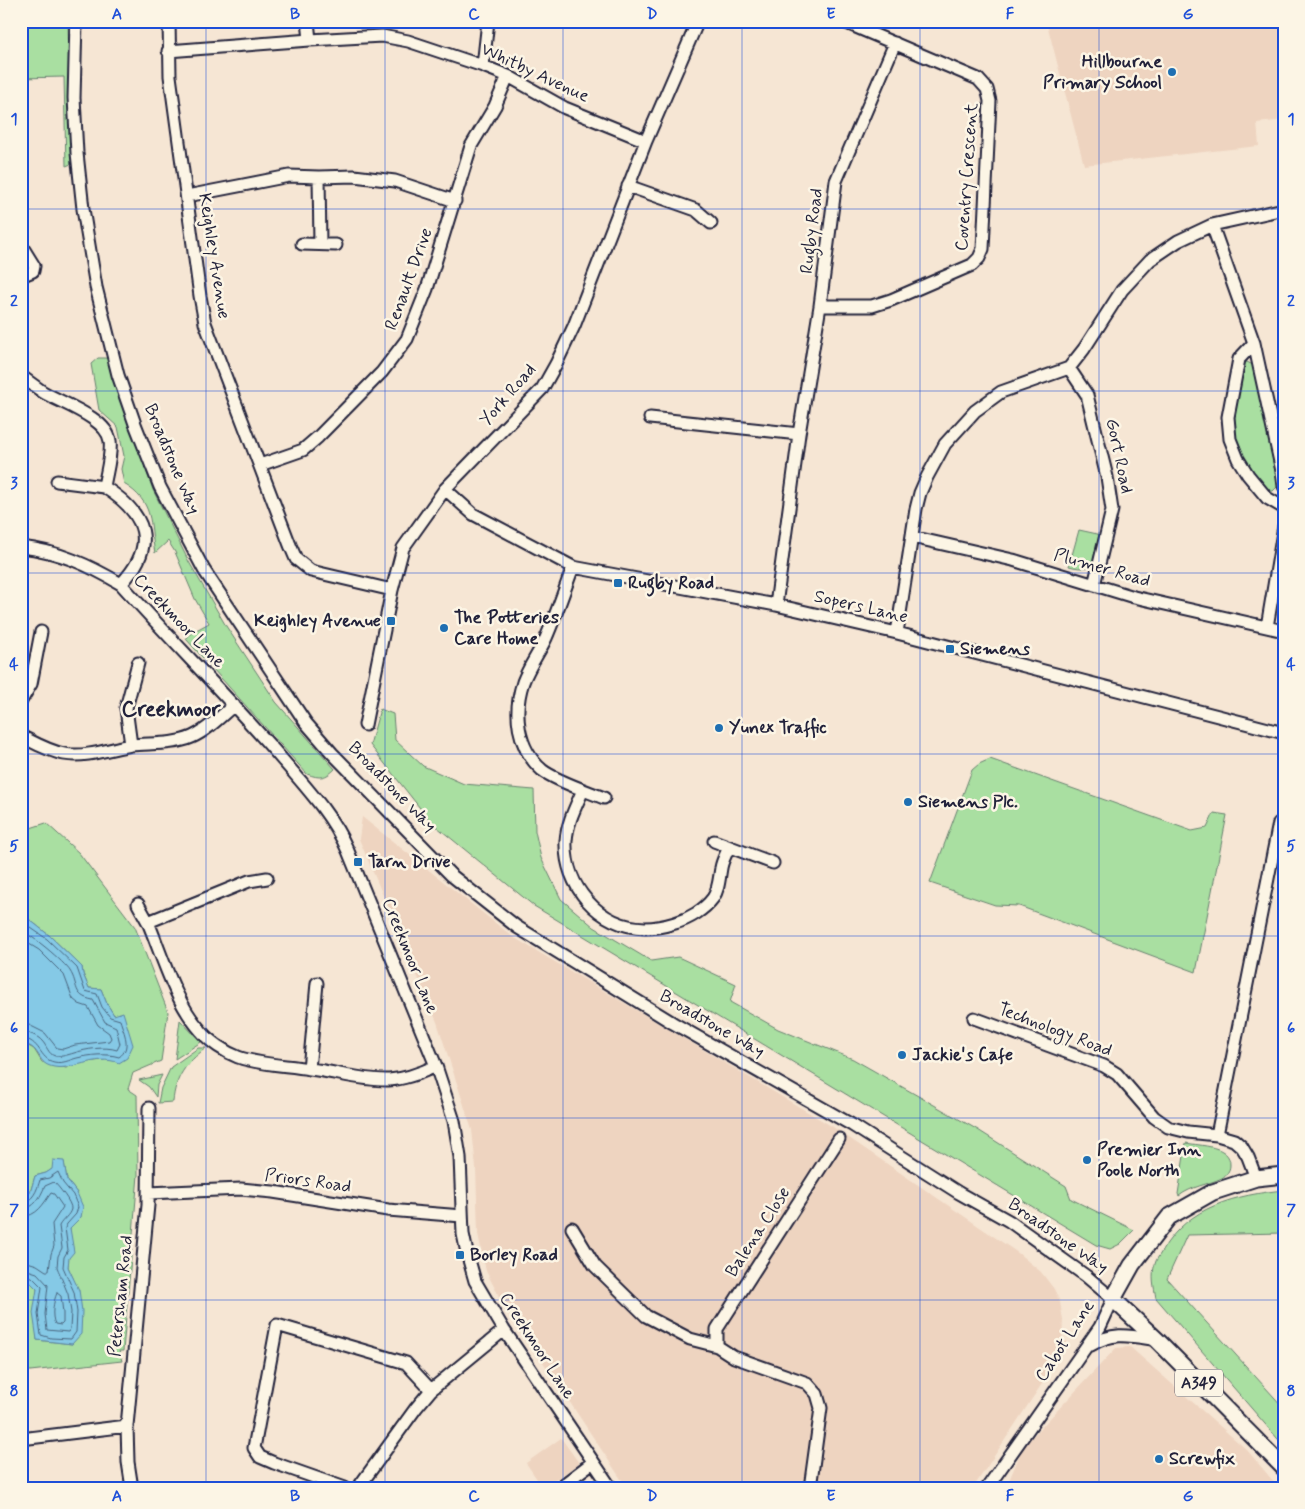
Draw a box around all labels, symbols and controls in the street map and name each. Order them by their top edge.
text: A [112,4,122,25]
text: B [290,4,300,25]
text: C [468,4,480,25]
text: D [646,4,658,25]
text: E [826,4,836,25]
text: F [1006,4,1015,25]
text: G [1183,4,1194,25]
street label: Whitby Avenue [477,37,593,109]
place label: Hillbourne Primary School [1043,50,1162,95]
marker: Hillbourne Primary School [1166,66,1178,78]
street label: Coventry Crescent [950,102,984,252]
text: 1 [10,109,18,130]
text: 1 [1287,109,1295,130]
street label: Rugby Road [795,187,831,275]
street label: Keighley Avenue [192,191,236,321]
street label: Renault Drive [379,224,439,334]
text: 2 [10,291,18,312]
text: 2 [1287,291,1295,312]
street label: York Road [474,359,542,431]
street label: Broadstone Way [138,400,206,518]
street label: Gort Road [1099,416,1139,496]
text: 3 [10,473,18,494]
text: 3 [1287,473,1295,494]
street label: Plumer Road [1051,543,1153,593]
street label: Creekmoor Lane [128,568,230,674]
place label: Rugby Road [628,571,714,597]
marker: Rugby Road [612,577,624,589]
street label: Sopers Lane [812,585,910,629]
place label: The Potteries Care Home [454,606,559,651]
place label: Keighley Avenue [254,609,381,633]
marker: Keighley Avenue [385,615,397,627]
marker: The Potteries Care Home [438,622,450,634]
place label: Siemens [960,637,1030,661]
marker: Siemens [944,643,956,655]
text: 4 [9,654,19,675]
text: 4 [1286,654,1296,675]
district label: Creekmoor [122,696,221,724]
place label: Yunex Traffic [729,716,827,740]
marker: Yunex Traffic [713,722,725,734]
street label: Broadstone Way [343,736,441,838]
place label: Siemens Plc. [918,790,1018,814]
marker: Siemens Plc. [902,796,914,808]
text: 5 [9,836,19,857]
text: 5 [1286,836,1296,857]
place label: Tarn Drive [368,850,451,874]
marker: Tarn Drive [352,856,364,868]
street label: Creekmoor Lane [376,895,444,1017]
street label: Broadstone Way [655,984,769,1064]
street label: Technology Road [994,997,1115,1064]
text: 6 [10,1018,18,1039]
text: 6 [1287,1018,1295,1039]
place label: Jackie's Cafe [912,1043,1013,1067]
marker: Jackie's Cafe [896,1049,908,1061]
place label: Premier Inn Poole North [1097,1138,1202,1183]
marker: Premier Inn Poole North [1081,1154,1093,1166]
street label: Priors Road [263,1163,353,1199]
street label: Balena Close [720,1182,796,1282]
street label: Broadstone Way [1003,1192,1113,1280]
text: 7 [9,1200,19,1221]
text: 7 [1286,1200,1296,1221]
street label: Petersham Road [103,1234,139,1358]
place label: Borley Road [470,1243,558,1267]
marker: Borley Road [454,1249,466,1261]
street label: Creekmoor Lane [493,1288,581,1404]
street label: Cabot Lane [1030,1295,1100,1386]
road number: A349 [1175,1370,1223,1396]
text: 8 [9,1381,19,1402]
text: 8 [1286,1381,1296,1402]
place label: Screwfix [1169,1447,1236,1471]
marker: Screwfix [1153,1453,1165,1465]
text: A [112,1486,122,1507]
text: B [290,1486,300,1507]
text: C [468,1486,480,1507]
text: D [646,1486,658,1507]
text: E [826,1486,836,1507]
text: F [1006,1486,1015,1507]
text: G [1183,1486,1194,1507]

